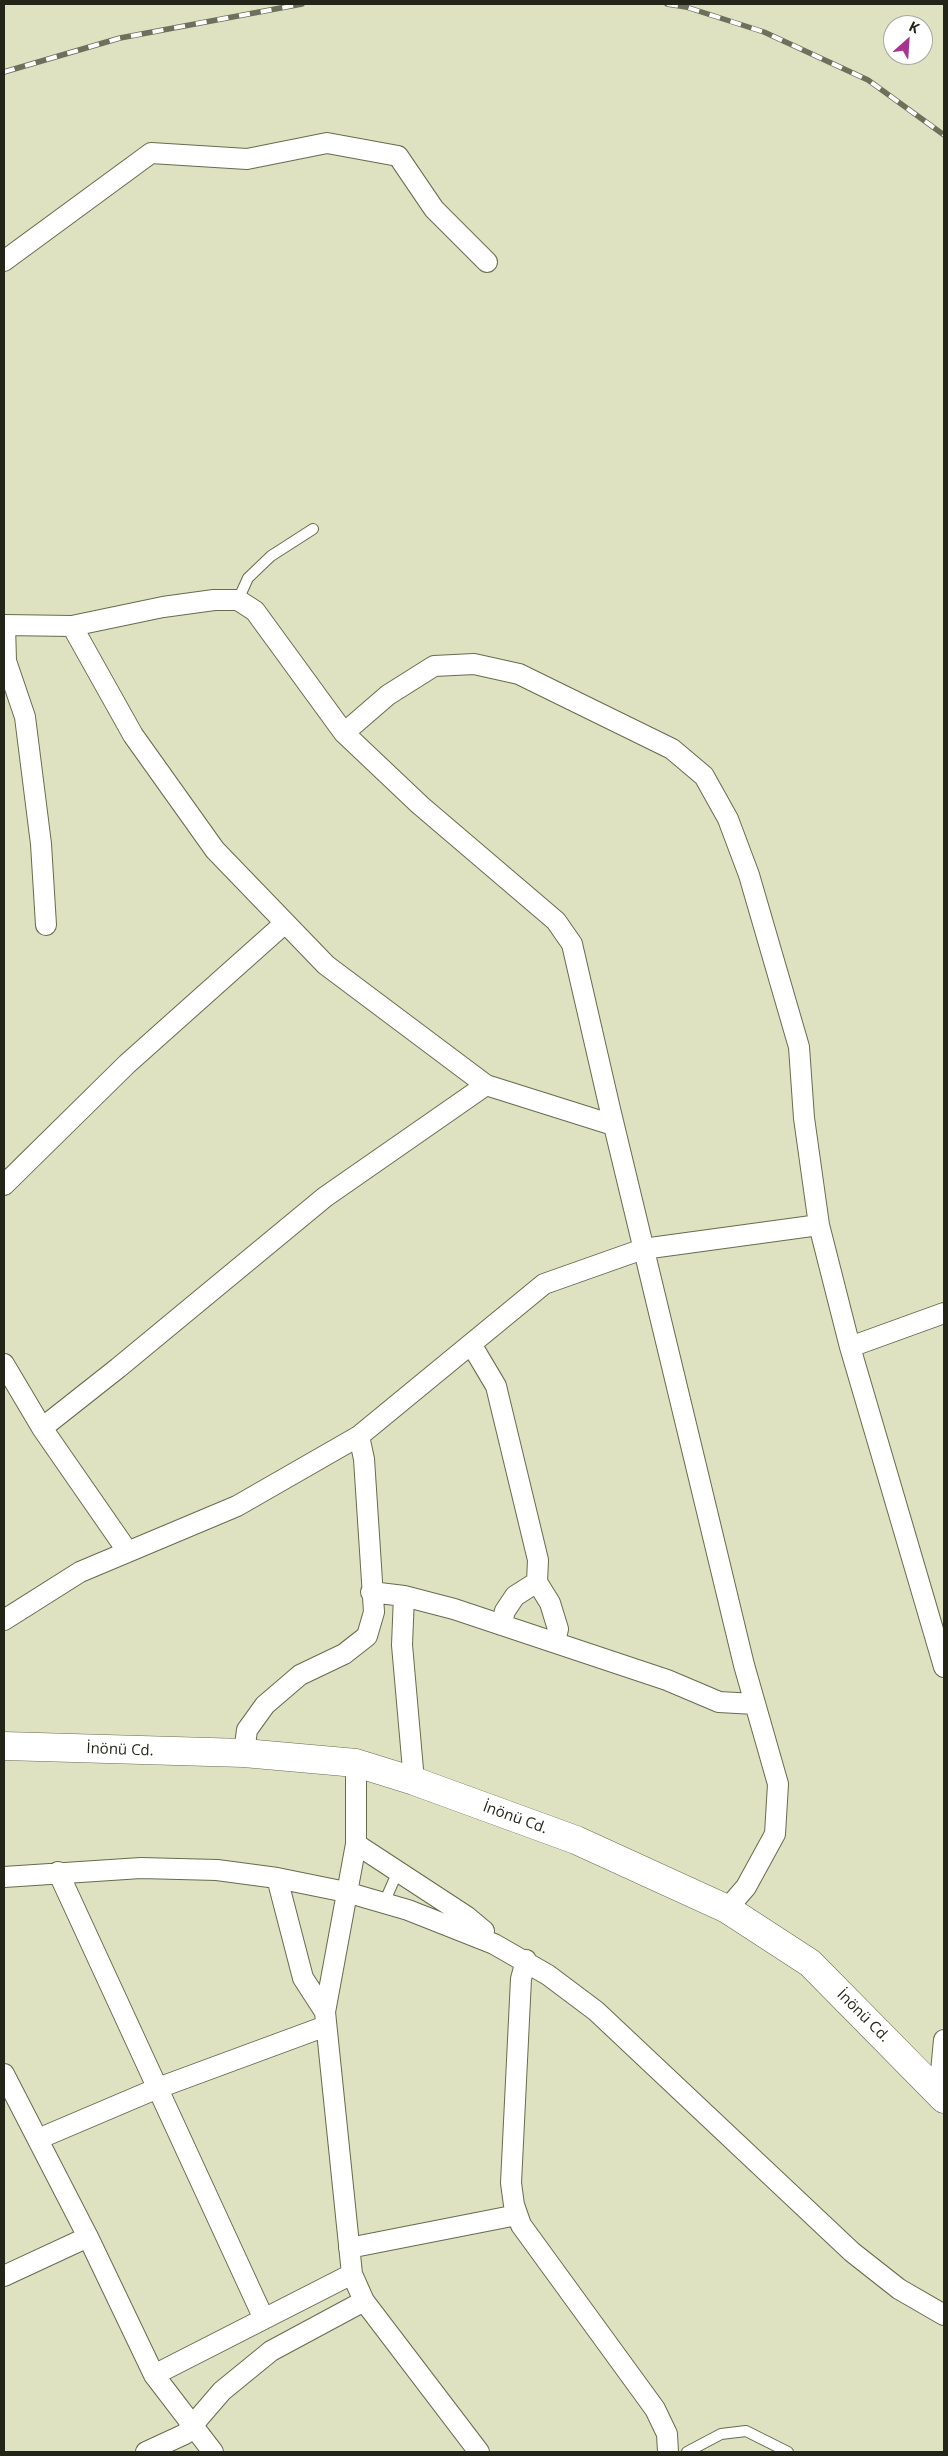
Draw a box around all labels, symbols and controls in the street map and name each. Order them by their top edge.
north arrow [883,15,933,65]
text: K [906,16,923,38]
street label: İnönü Cd. [86,1740,154,1760]
street label: İnönü Cd. [480,1798,550,1838]
street label: İnönü Cd. [833,1986,893,2046]

